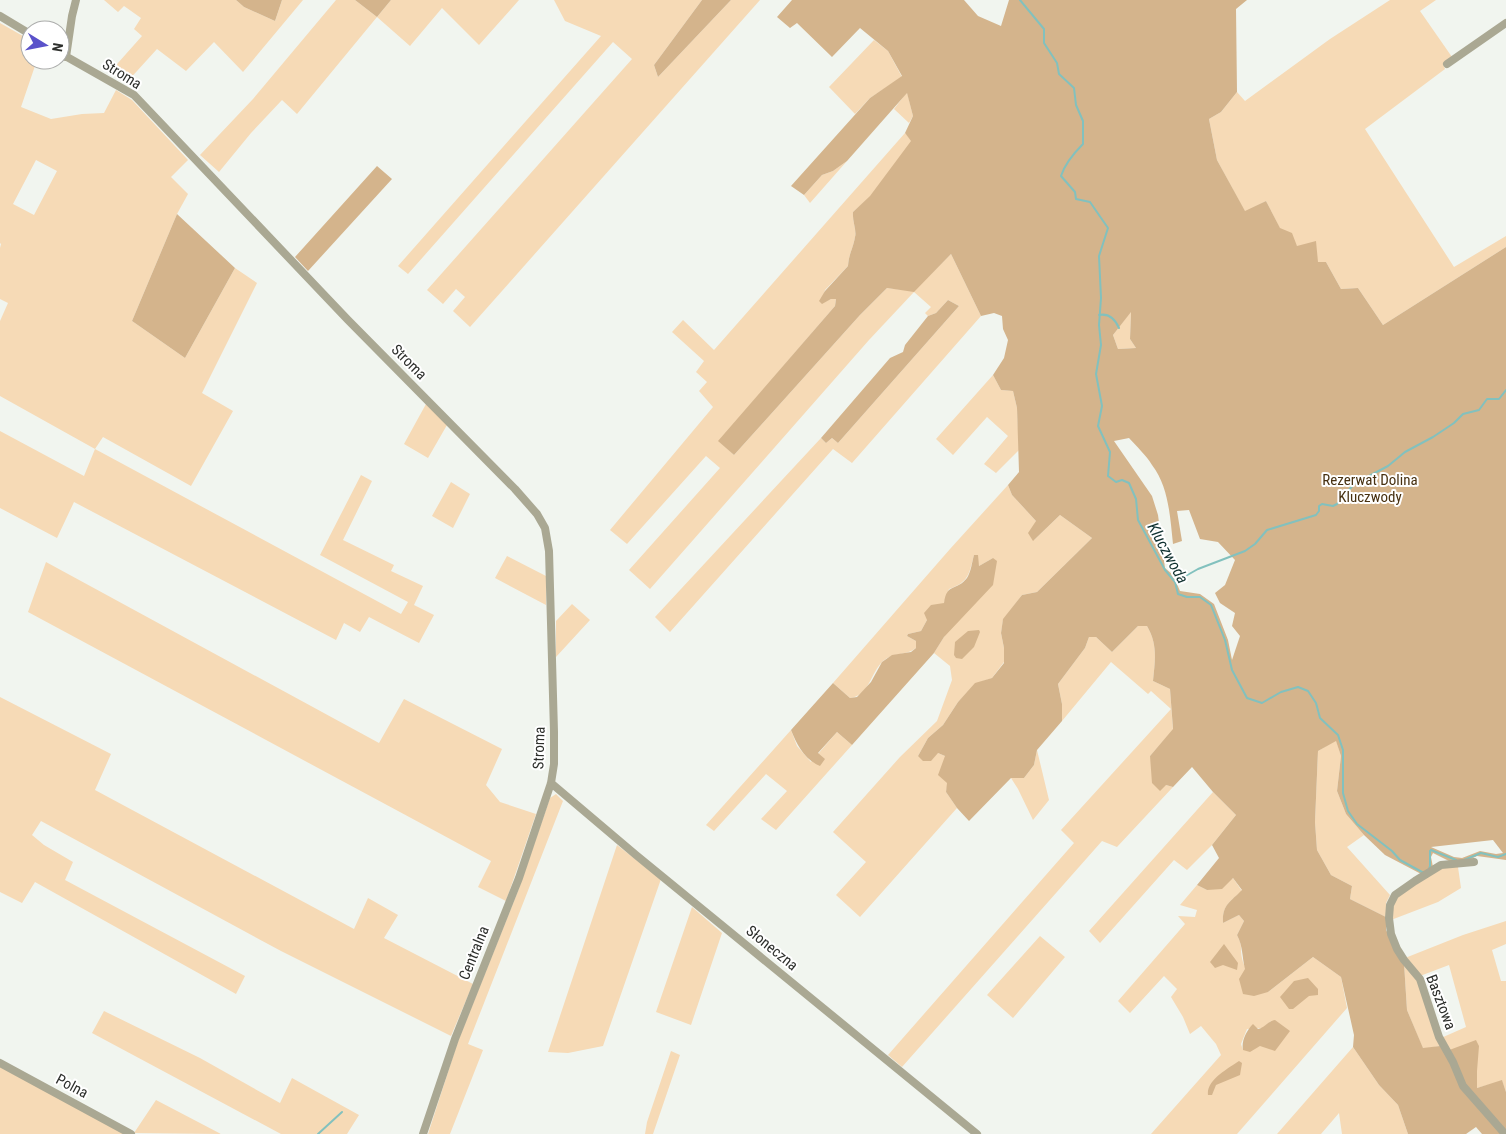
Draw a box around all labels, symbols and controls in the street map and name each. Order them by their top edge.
north arrow [20,20,70,70]
text: N [49,42,66,53]
street label: Stroma [99,55,145,93]
street label: Stroma [388,341,430,383]
park label: Rezerwat Dolina Kluczwody [1322,471,1418,506]
water label: Kluczwoda [1144,519,1192,587]
street label: Stroma [529,726,549,770]
street label: Słoneczna [743,922,801,974]
street label: Centralna [455,923,493,983]
street label: Basztowa [1422,972,1460,1032]
street label: Polna [53,1070,91,1102]

